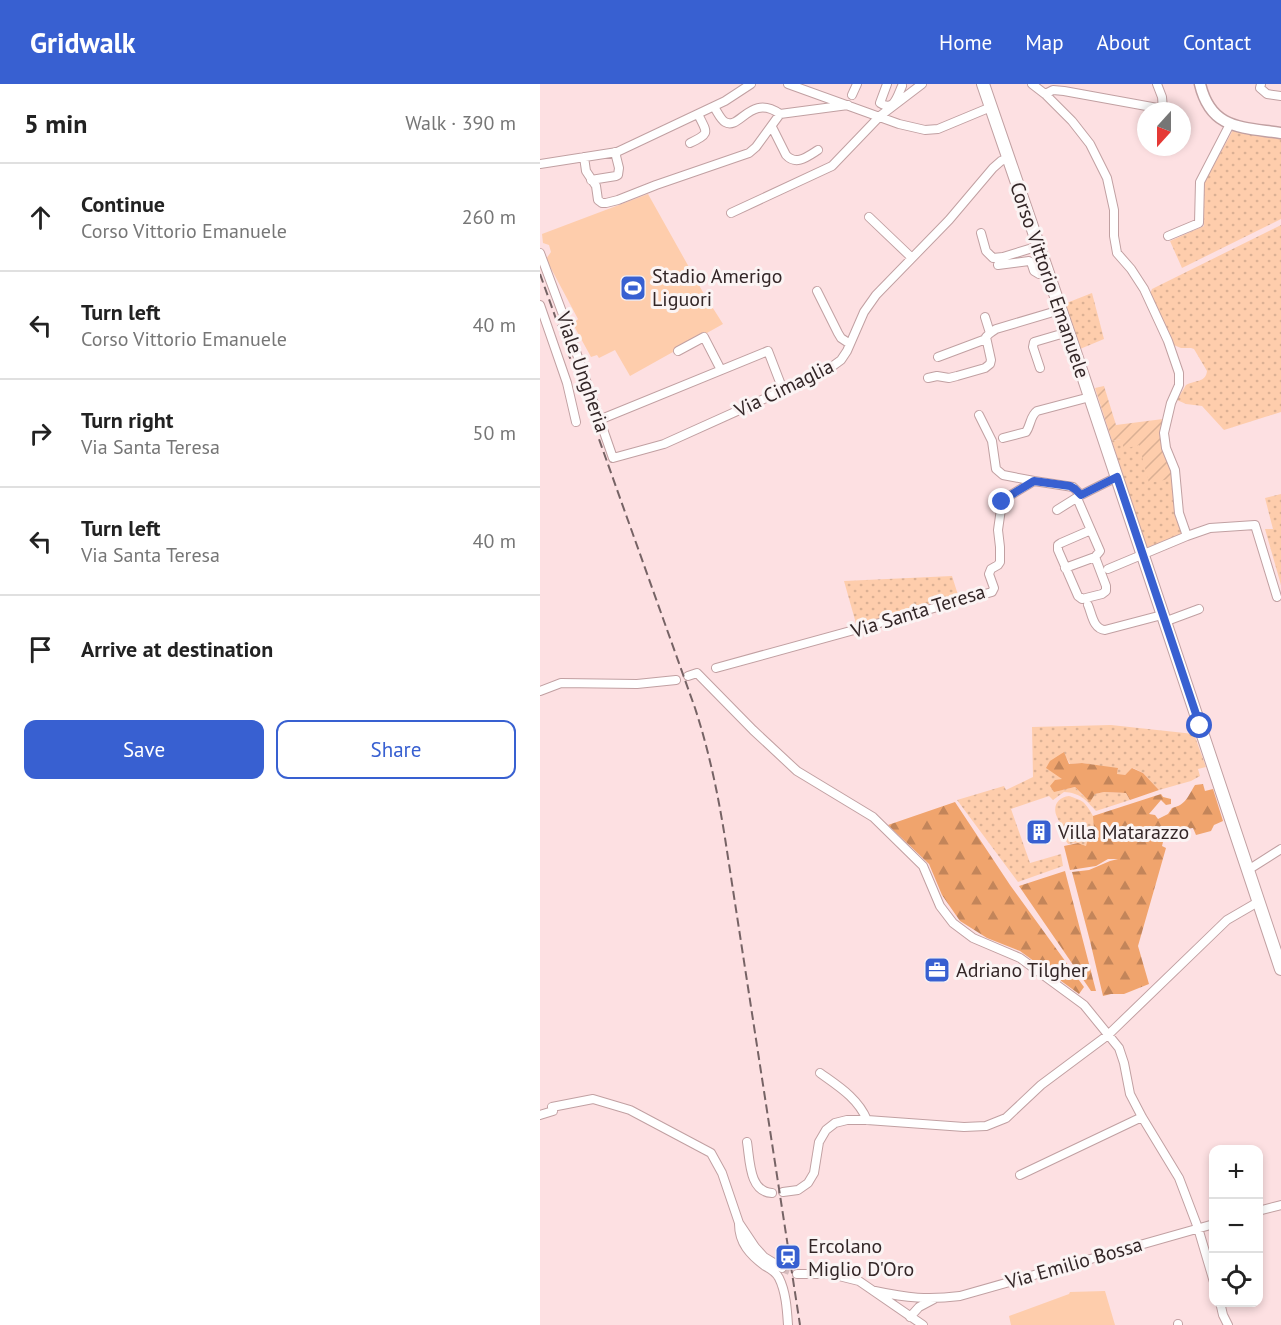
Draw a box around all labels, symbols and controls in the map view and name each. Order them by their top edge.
text: Gridwalk [30,24,136,61]
text: Home [939,29,992,56]
text: Map [1025,29,1064,56]
text: About [1097,29,1150,56]
text: Contact [1183,29,1251,56]
north arrow [1137,102,1191,156]
text: 5 min [24,107,87,140]
text: Walk · 390 m [405,110,516,136]
street label: Corso Vittorio Emanuele [1004,178,1096,382]
text: Continue [81,190,165,218]
icon: ahead [24,201,57,234]
text: 260 m [462,204,516,230]
text: Corso Vittorio Emanuele [81,218,287,244]
place label: Stadio Amerigo Liguori [652,263,783,312]
sports icon: Stadio Amerigo Liguori [618,273,648,303]
text: Turn left [81,298,161,326]
street label: Viale Ungheria [550,307,616,436]
icon: left [24,309,57,342]
text: 40 m [473,312,516,338]
text: Corso Vittorio Emanuele [81,326,287,352]
street label: Via Cimaglia [729,353,838,424]
text: Turn right [81,406,173,434]
icon: right [24,417,57,450]
text: 50 m [473,420,516,446]
text: Via Santa Teresa [81,434,220,460]
route end [988,488,1014,514]
text: Turn left [81,514,161,542]
icon: left [24,525,57,558]
text: 40 m [473,528,516,554]
text: Via Santa Teresa [81,542,220,568]
street label: Via Santa Teresa [847,578,988,644]
icon: arrive [24,633,57,666]
text: Arrive at destination [81,635,273,663]
route start [1186,712,1212,738]
button: Save [24,720,264,779]
button: Share [276,720,516,779]
building icon: Villa Matarazzo [1024,817,1054,847]
place label: Villa Matarazzo [1057,819,1189,845]
office icon: Adriano Tilgher [922,955,952,985]
place label: Adriano Tilgher [956,957,1088,983]
map controls [1209,1145,1263,1307]
button: + [1209,1145,1263,1199]
button: − [1209,1199,1263,1253]
street label: Via Emilio Bossa [1002,1231,1145,1295]
place label: Ercolano Miglio D'Oro [808,1233,914,1282]
station icon: Ercolano Miglio D'Oro [773,1242,803,1272]
button: locate [1209,1253,1263,1307]

